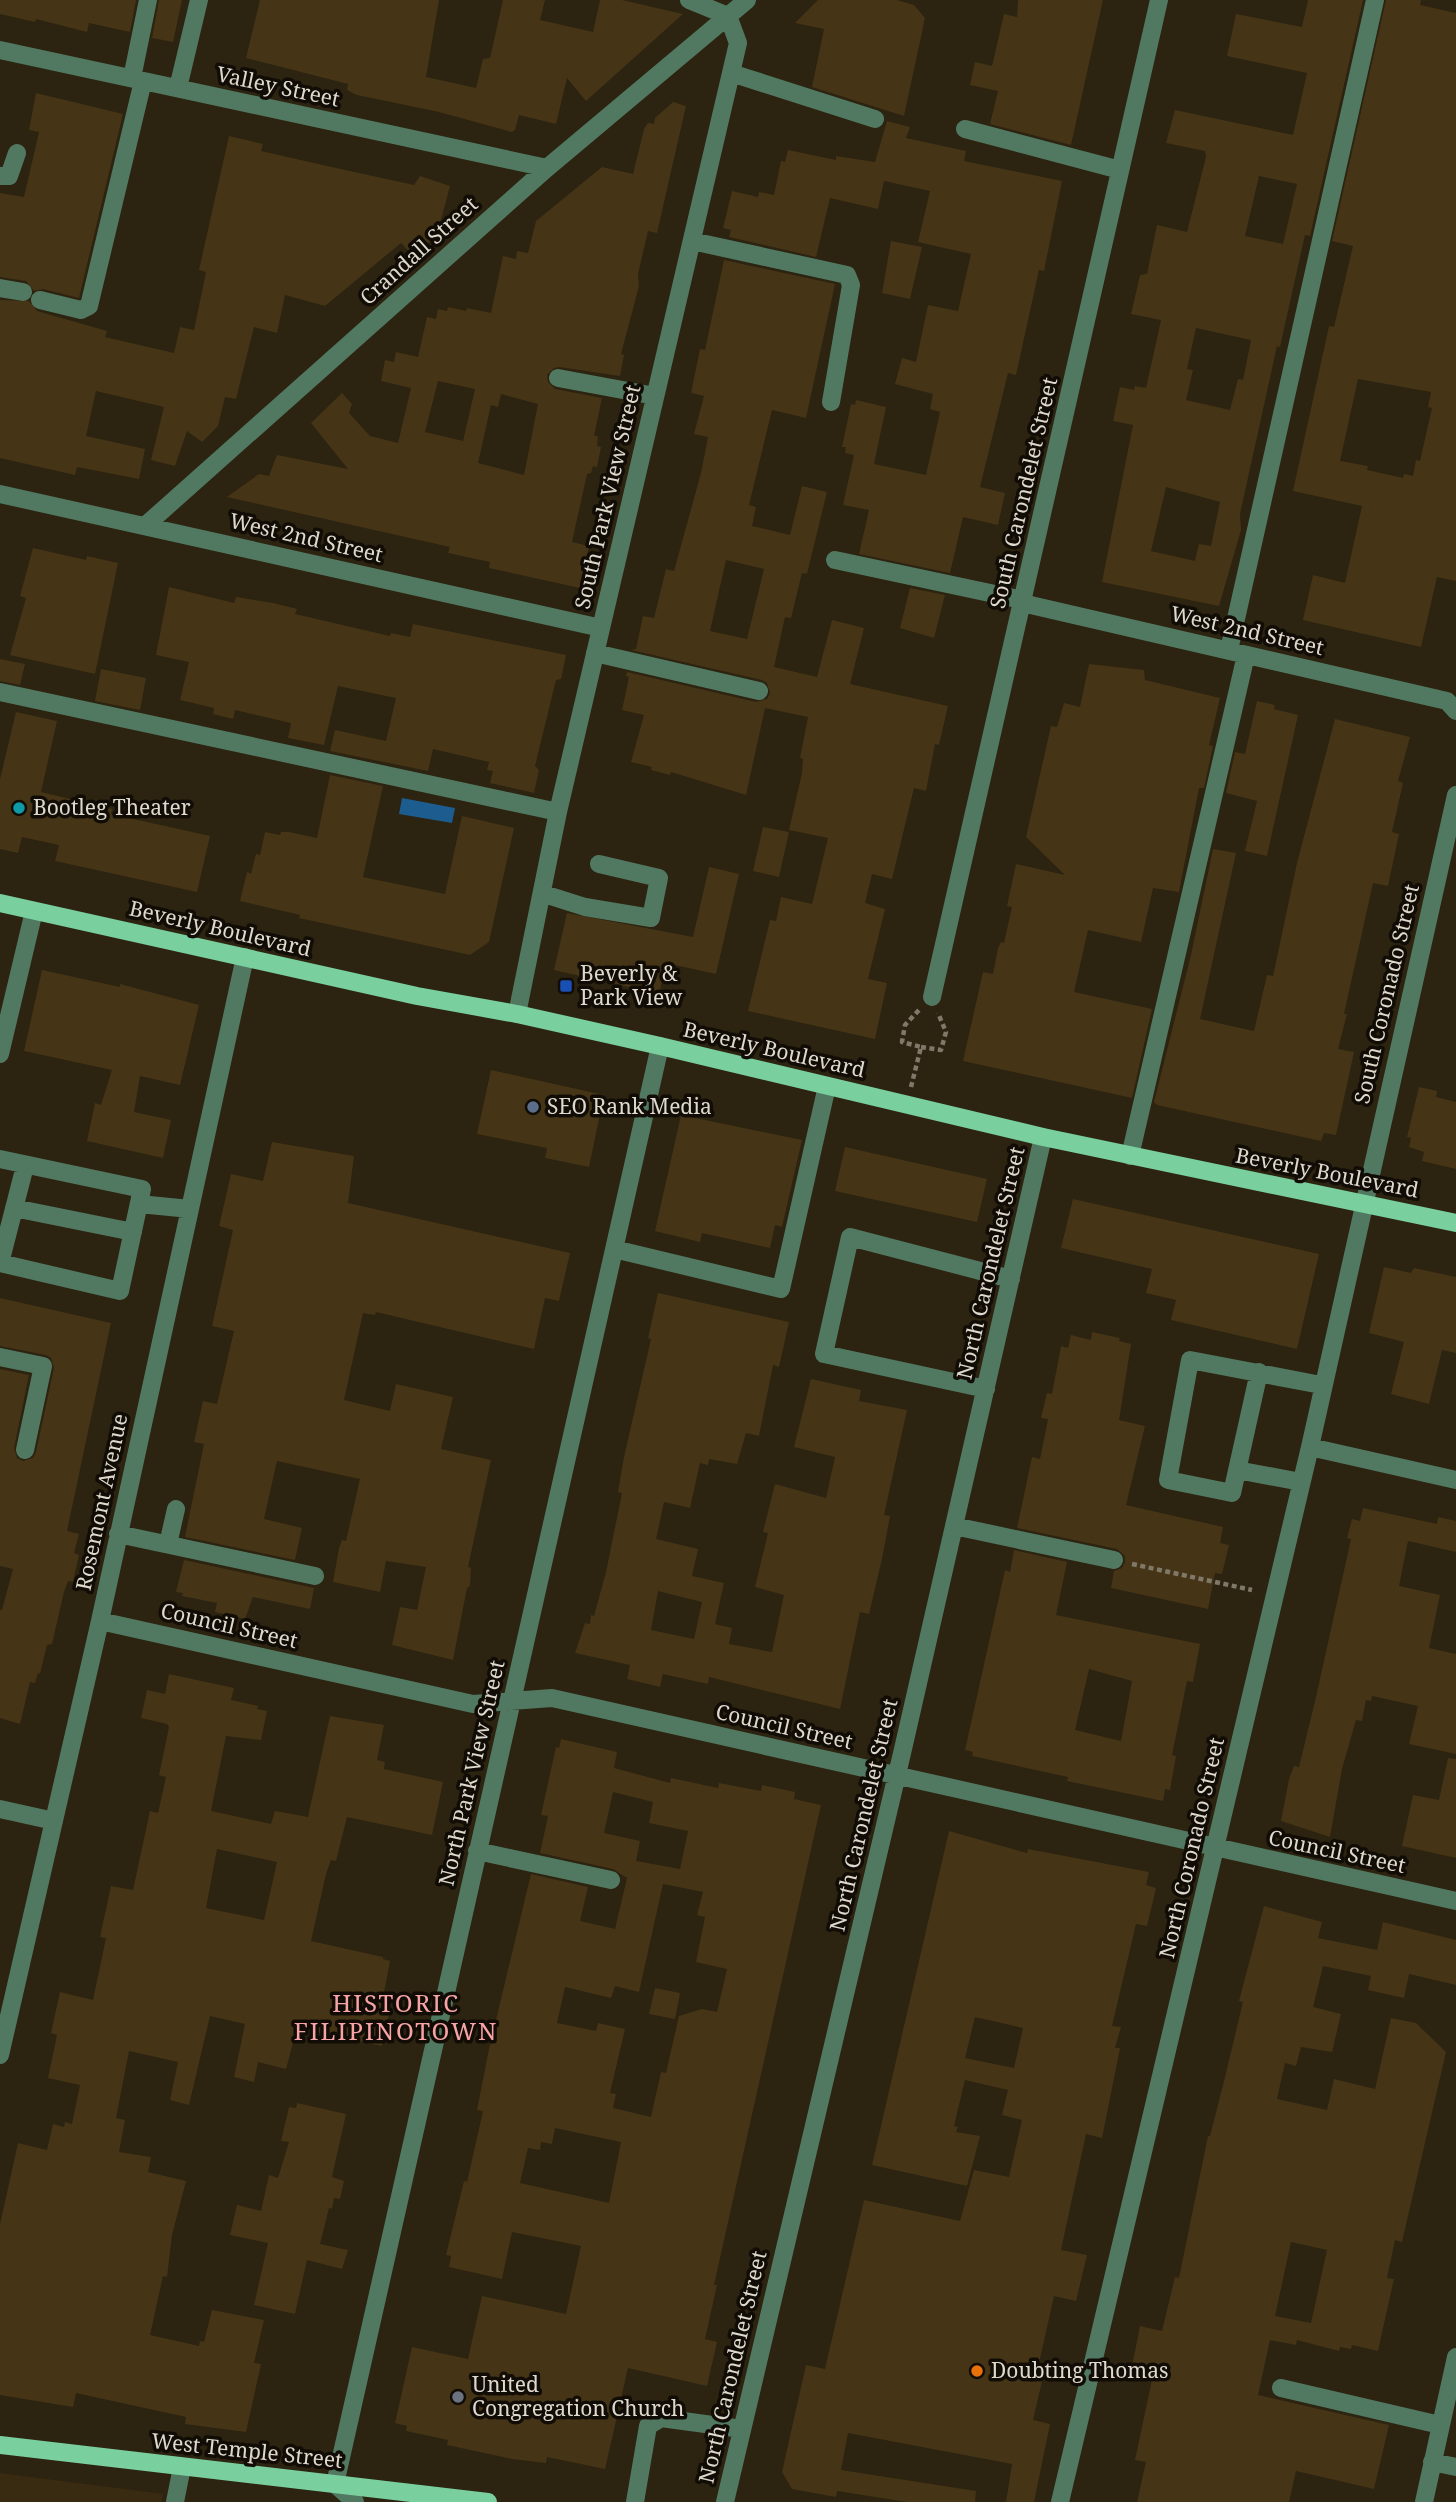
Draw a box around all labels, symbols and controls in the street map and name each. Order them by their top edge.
street label: Valley Street [214,59,342,113]
street label: Crandall Street [353,190,483,311]
street label: South Carondelet Street [983,374,1063,611]
street label: South Park View Street [568,382,646,612]
street label: West 2nd Street [227,506,386,568]
street label: West 2nd Street [1168,599,1327,661]
place label: Bootleg Theater [33,793,191,821]
marker: Bootleg Theater [11,800,27,816]
street label: South Coronado Street [1347,881,1425,1106]
street label: Beverly Boulevard [127,893,314,963]
place label: Beverly & Park View [580,959,683,1011]
marker: Beverly & Park View [558,978,574,994]
street label: Beverly Boulevard [681,1014,868,1084]
place label: SEO Rank Media [547,1092,712,1120]
marker: SEO Rank Media [525,1099,541,1115]
street label: Beverly Boulevard [1233,1141,1421,1204]
street label: North Carondelet Street [950,1144,1030,1382]
street label: Rosemont Avenue [69,1411,133,1593]
street label: Council Street [158,1596,300,1654]
street label: North Park View Street [431,1657,511,1888]
street label: North Carondelet Street [823,1696,903,1934]
street label: Council Street [713,1697,855,1755]
street label: North Coronado Street [1152,1735,1230,1961]
street label: Council Street [1266,1823,1408,1879]
district label: HISTORIC FILIPINOTOWN [294,1986,498,2047]
street label: North Carondelet Street [692,2248,772,2486]
place label: Doubting Thomas [991,2356,1169,2384]
marker: Doubting Thomas [969,2363,985,2379]
place label: United Congregation Church [472,2370,684,2422]
marker: United Congregation Church [450,2389,466,2405]
street label: West Temple Street [150,2426,344,2474]

